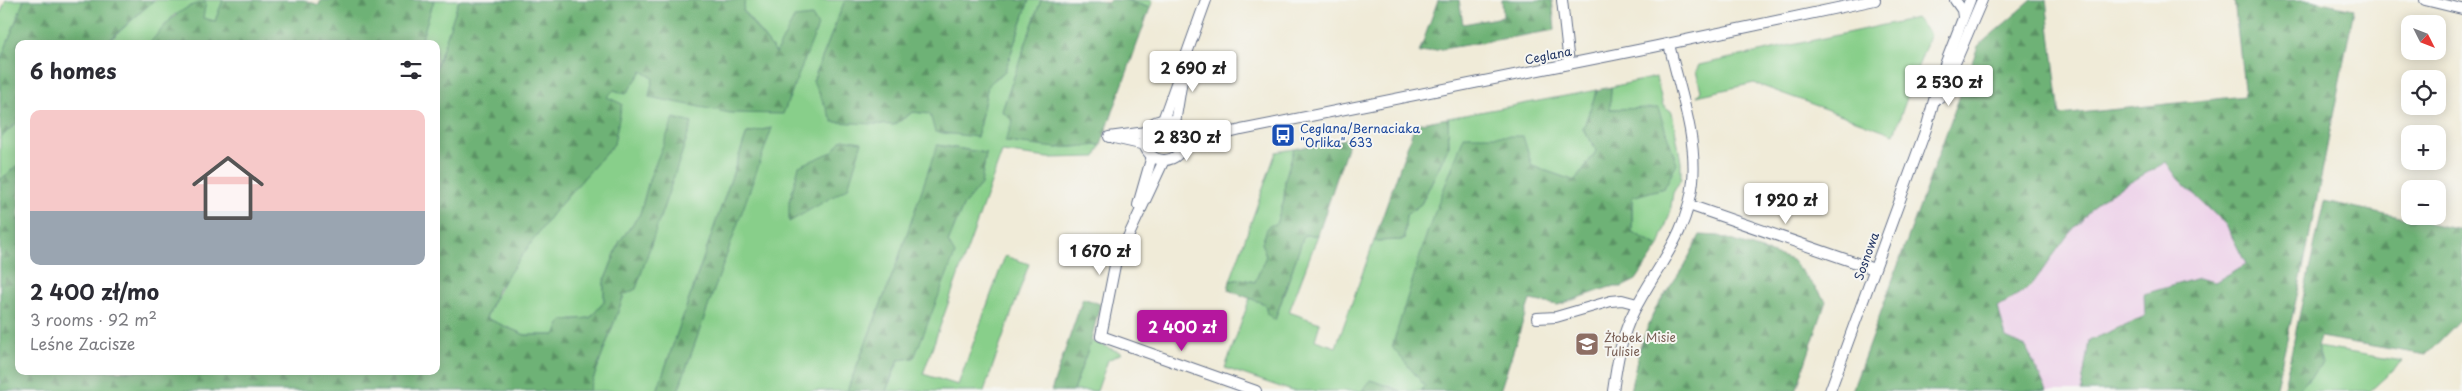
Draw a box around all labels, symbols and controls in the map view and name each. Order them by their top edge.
north arrow [2401,15,2446,60]
map controls [2401,15,2446,225]
street label: Ceglana [1523,42,1573,68]
pin: 2 690 zł [1141,51,1245,93]
text: 6 homes [30,54,116,86]
text: 2 690 zł [1160,55,1226,79]
icon: filters [397,56,425,84]
pin: 2 530 zł [1897,64,2001,107]
text: 2 530 zł [1916,69,1982,93]
button: locate [2401,70,2446,115]
place label: Ceglana/Bernaciaka "Orlika" 633 [1300,119,1420,151]
pin: 2 830 zł [1135,120,1239,162]
bus stop icon: Ceglana/Bernaciaka "Orlika" 633 [1270,122,1296,148]
text: 2 830 zł [1154,124,1220,148]
button: + [2401,125,2446,170]
icon: home [183,143,273,233]
button: − [2401,180,2446,225]
pin: 1 920 zł [1734,182,1838,225]
text: 1 920 zł [1755,187,1817,211]
street label: Sosnowa [1849,229,1883,283]
pin: 1 670 zł [1048,234,1152,276]
text: 1 670 zł [1070,238,1130,262]
text: 2 400 zł/mo [30,275,159,307]
text: 3 rooms · 92 m² [30,307,157,331]
pin: 2 400 zł [1130,310,1234,352]
text: 2 400 zł [1148,314,1216,338]
place label: Żłobek Misie Tulisie [1604,328,1676,360]
text: Leśne Zacisze [30,331,135,355]
school or university icon: Żłobek Misie Tulisie [1574,331,1600,357]

